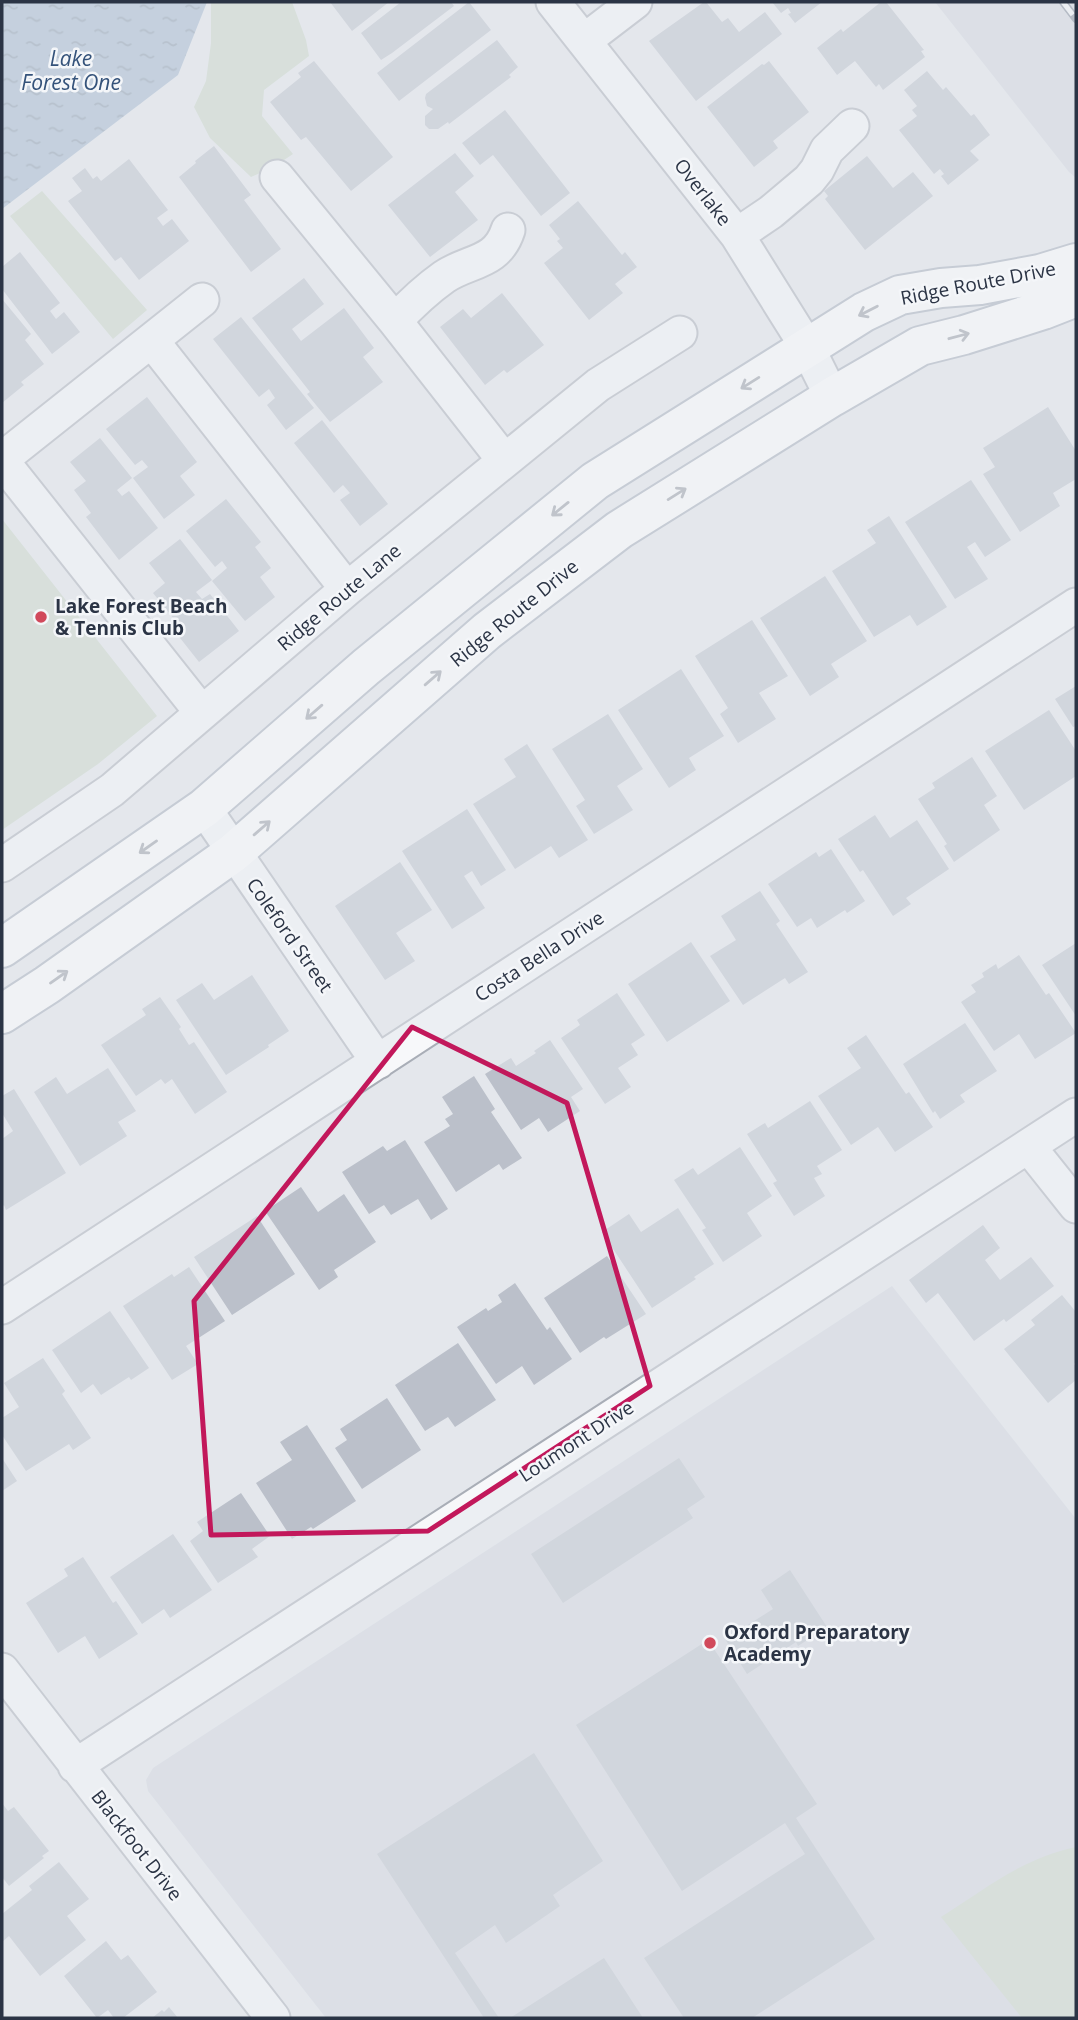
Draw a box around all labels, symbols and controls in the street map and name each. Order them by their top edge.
water label: Lake Forest One [21,44,121,96]
street label: Overlake [669,153,737,231]
street label: Ridge Route Drive [898,255,1058,311]
one-way arrow [858,304,879,318]
one-way arrow [947,329,970,342]
one-way arrow [740,376,760,390]
one-way arrow [667,487,687,501]
one-way arrow [552,501,570,516]
street label: Ridge Route Lane [272,538,406,656]
street label: Ridge Route Drive [445,553,583,673]
place label: Lake Forest Beach & Tennis Club [55,593,228,641]
marker: Lake Forest Beach & Tennis Club [33,609,49,625]
one-way arrow [424,670,442,686]
one-way arrow [306,704,324,720]
one-way arrow [253,820,271,836]
one-way arrow [139,840,158,854]
street label: Coleford Street [241,873,339,998]
street label: Costa Bella Drive [469,904,609,1008]
one-way arrow [49,970,68,984]
street label: Loumont Drive [514,1394,638,1488]
place label: Oxford Preparatory Academy [724,1619,910,1667]
marker: Oxford Preparatory Academy [702,1635,718,1651]
street label: Blackfoot Drive [85,1784,189,1906]

